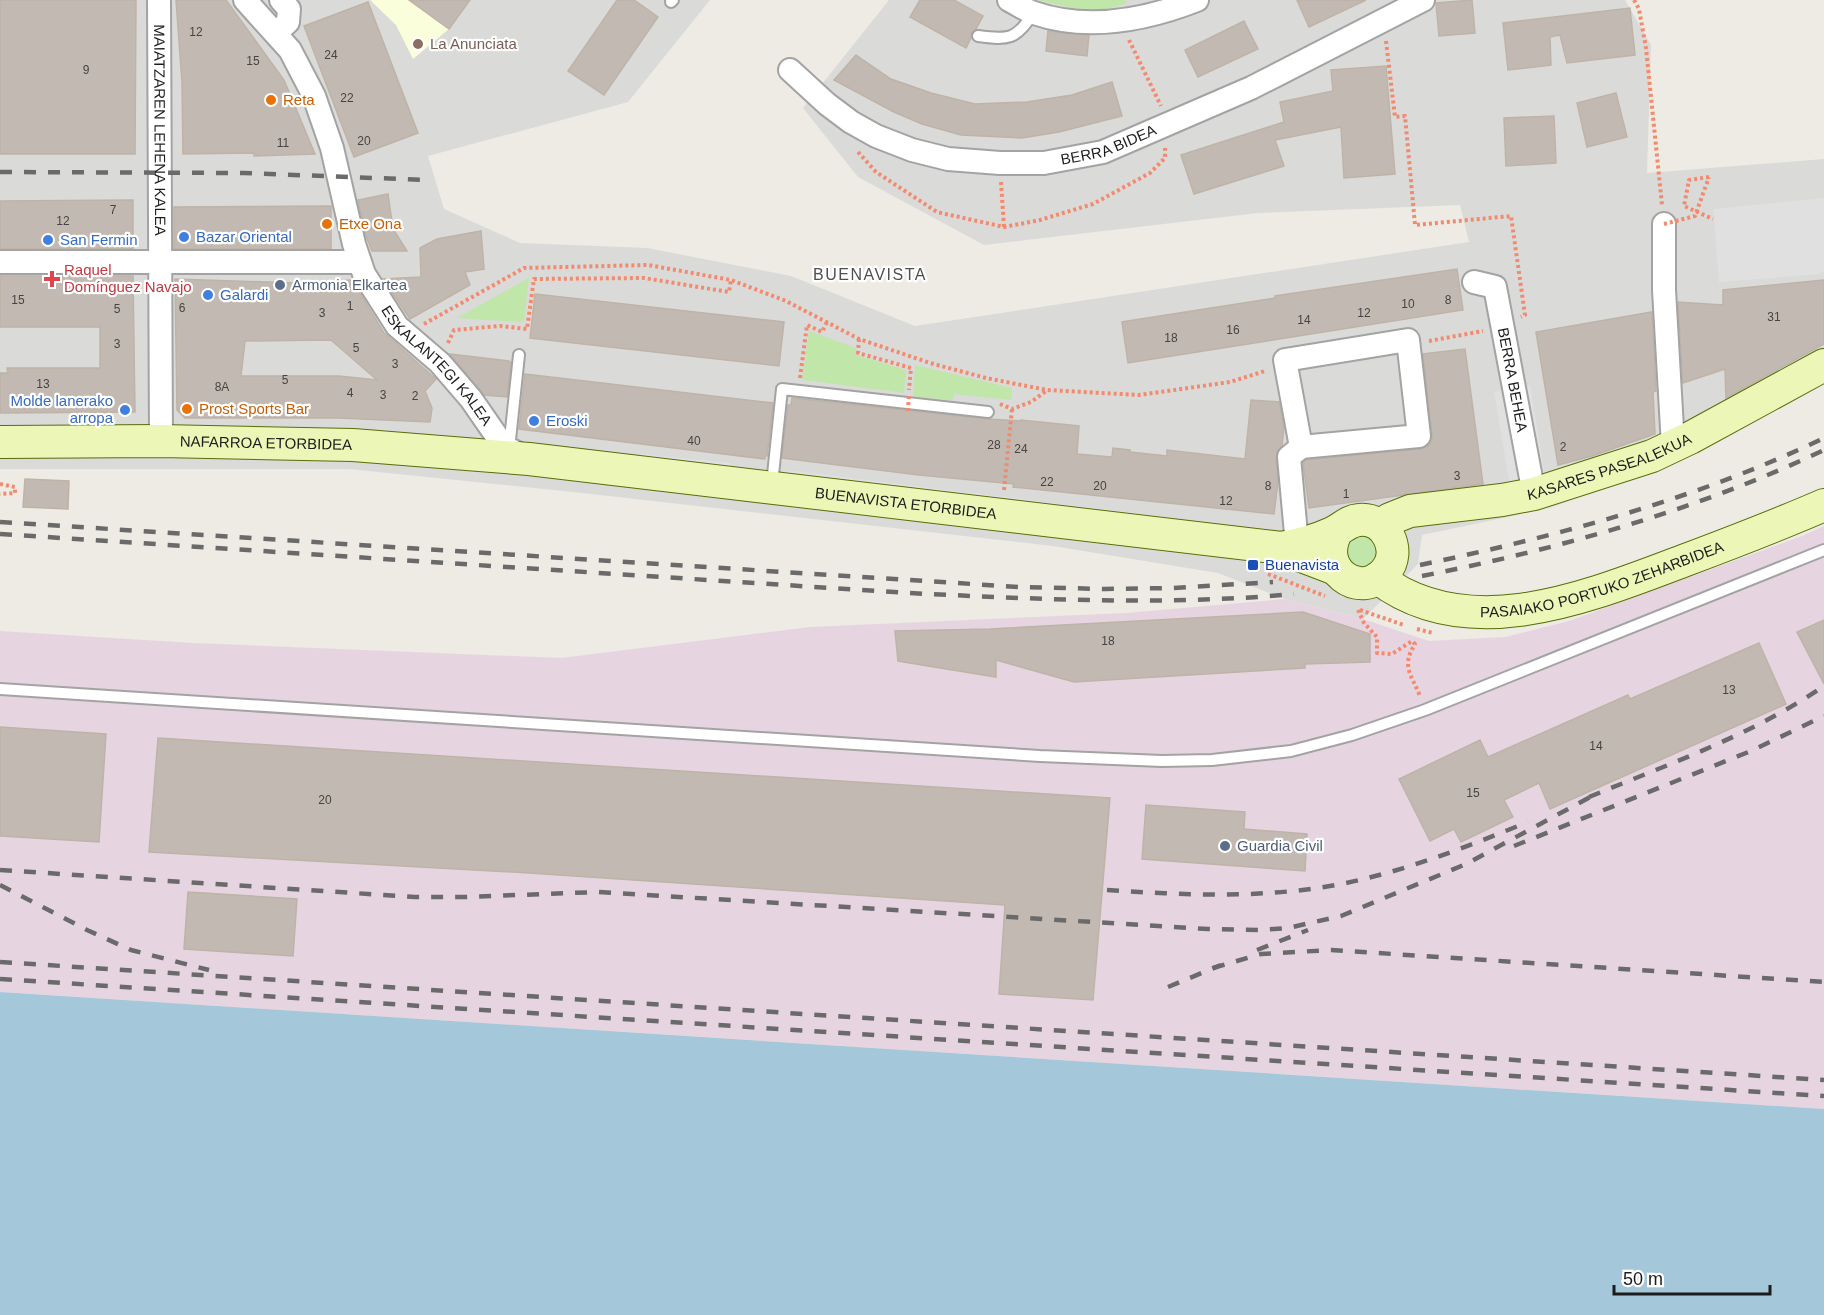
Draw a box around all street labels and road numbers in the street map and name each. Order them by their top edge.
street label: MAIATZAREN LEHENA KALEA [151,24,169,236]
street label: BERRA BIDEA [1059,121,1159,168]
street label: ESKALANTEGI KALEA [378,302,496,428]
street label: BERRA BEHEA [1495,326,1531,433]
street label: KASARES PASEALEKUA [1526,430,1694,503]
street label: NAFARROA ETORBIDEA [180,432,352,453]
street label: BUENAVISTA ETORBIDEA [814,484,998,522]
street label: PASAIAKO PORTUKO ZEHARBIDEA [1480,538,1726,620]

